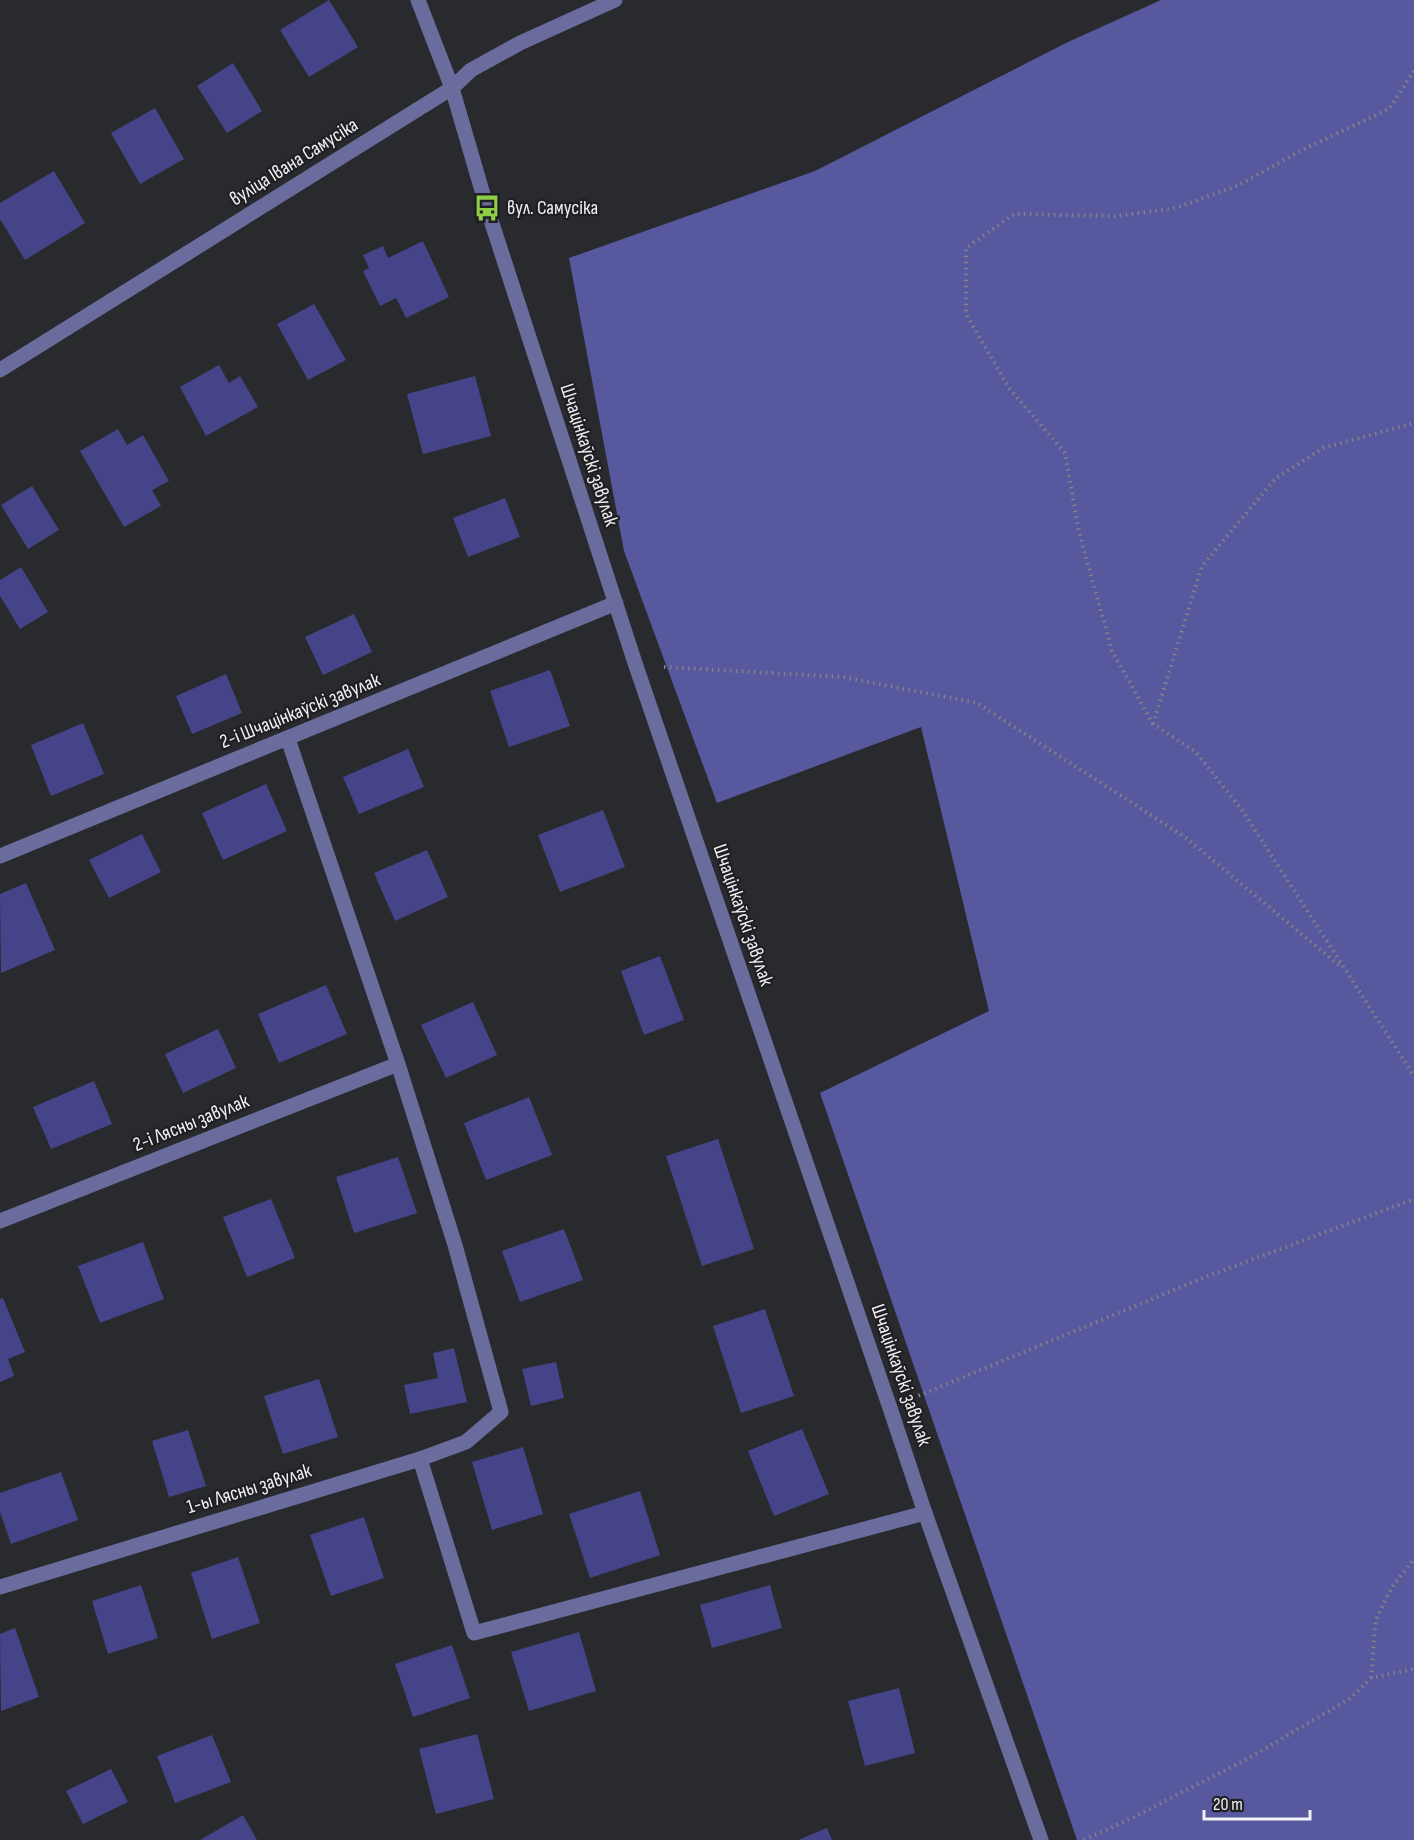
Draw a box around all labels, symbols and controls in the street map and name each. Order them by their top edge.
street label: вуліца Івана Самусіка [225,113,363,211]
bus stop icon: вул. Самусіка [472,193,502,223]
place label: вул. Самусіка [507,196,598,220]
street label: Шчацінкаўскі завулак [555,381,623,530]
street label: 2-і Шчацінкаўскі завулак [216,668,384,754]
street label: Шчацінкаўскі завулак [707,841,779,990]
street label: 2-і Лясны завулак [130,1089,253,1157]
street label: Шчацінкаўскі завулак [865,1301,937,1450]
street label: 1-ы Лясны завулак [184,1459,315,1519]
scale bar [1204,1783,1310,1821]
text: 20 m [1213,1794,1243,1815]

